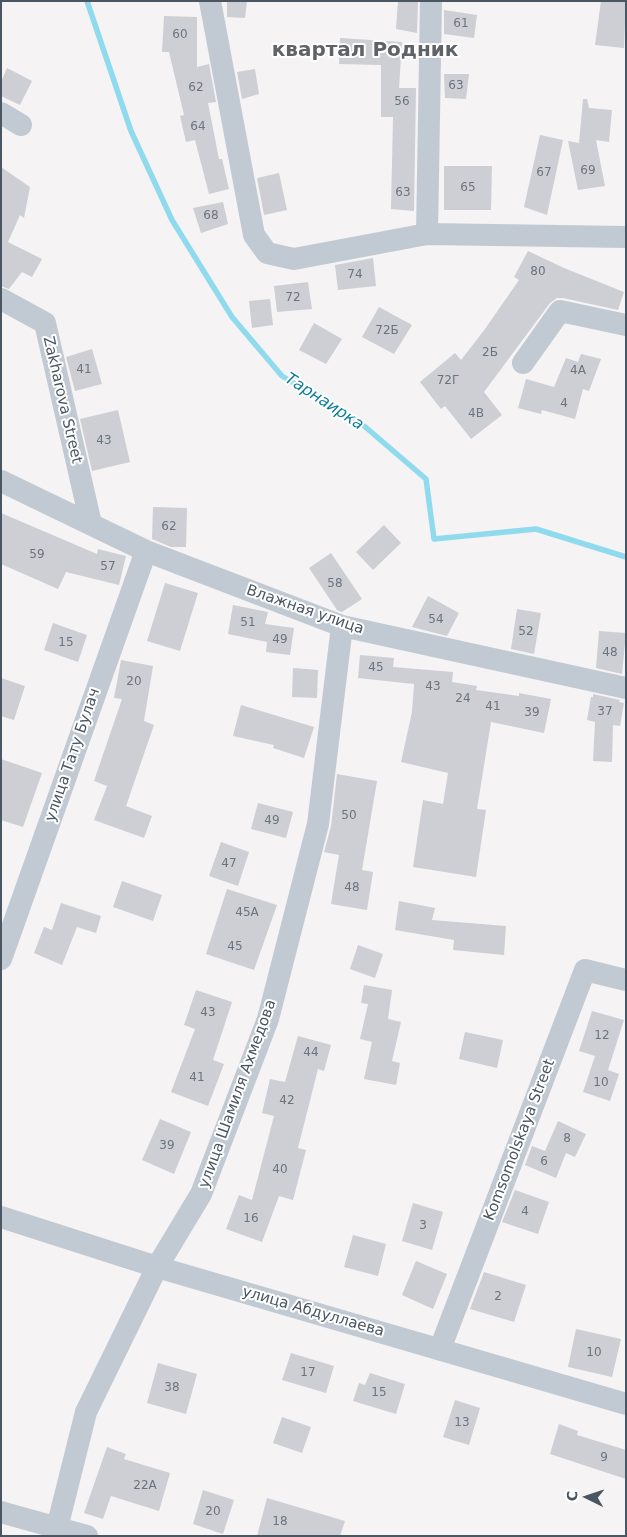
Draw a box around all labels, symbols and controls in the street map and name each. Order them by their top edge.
house number: 61 [453,17,469,31]
house number: 60 [172,28,188,42]
district label: квартал Родник [272,39,458,63]
house number: 63 [448,79,464,93]
house number: 62 [188,81,204,95]
house number: 56 [394,95,410,109]
house number: 64 [190,120,206,134]
house number: 69 [580,164,596,178]
house number: 67 [536,166,552,180]
house number: 65 [460,181,476,195]
house number: 63 [395,186,411,200]
house number: 68 [203,209,219,223]
house number: 80 [530,265,546,279]
house number: 74 [347,268,363,282]
house number: 72 [285,291,301,305]
house number: 72Б [375,324,399,338]
street label: Zakharova Street [39,335,85,465]
house number: 2Б [482,346,498,360]
house number: 41 [76,363,92,377]
house number: 4А [570,364,586,378]
water label: Тарнаирка [281,369,367,435]
house number: 72Г [437,374,459,388]
house number: 4 [560,397,568,411]
house number: 4В [468,407,484,421]
house number: 43 [96,434,112,448]
house number: 62 [161,520,177,534]
house number: 59 [29,548,45,562]
house number: 57 [100,560,116,574]
house number: 58 [327,577,343,591]
street label: Влажная улица [244,581,366,639]
house number: 54 [428,613,444,627]
house number: 51 [240,616,256,630]
house number: 52 [518,625,534,639]
house number: 49 [272,633,288,647]
house number: 15 [58,636,74,650]
house number: 48 [602,646,618,660]
house number: 45 [368,661,384,675]
house number: 20 [126,675,142,689]
house number: 43 [425,680,441,694]
street label: улица Тату Булач [42,686,104,824]
house number: 24 [455,692,471,706]
house number: 41 [485,700,501,714]
house number: 37 [597,705,613,719]
house number: 39 [524,706,540,720]
house number: 50 [341,809,357,823]
house number: 49 [264,814,280,828]
house number: 47 [221,857,237,871]
house number: 48 [344,881,360,895]
house number: 45А [235,906,259,920]
house number: 45 [227,940,243,954]
street label: улица Шамиля Ахмедова [195,997,281,1191]
house number: 43 [200,1006,216,1020]
house number: 12 [594,1029,610,1043]
house number: 44 [303,1046,319,1060]
street label: Komsomolskaya Street [481,1057,559,1223]
house number: 41 [189,1071,205,1085]
house number: 10 [593,1076,609,1090]
house number: 42 [279,1094,295,1108]
house number: 8 [563,1132,571,1146]
house number: 39 [159,1139,175,1153]
house number: 6 [540,1155,548,1169]
house number: 40 [272,1163,288,1177]
house number: 4 [521,1205,529,1219]
house number: 16 [243,1212,259,1226]
house number: 3 [419,1219,427,1233]
street label: улица Абдуллаева [240,1283,386,1341]
house number: 2 [494,1290,502,1304]
house number: 10 [586,1346,602,1360]
house number: 17 [300,1366,316,1380]
house number: 38 [164,1381,180,1395]
house number: 15 [371,1386,387,1400]
house number: 13 [454,1416,470,1430]
house number: 9 [600,1451,608,1465]
north arrow [562,1472,612,1522]
house number: 22А [133,1479,157,1493]
text: С [564,1490,580,1502]
house number: 20 [205,1505,221,1519]
house number: 18 [272,1515,288,1529]

